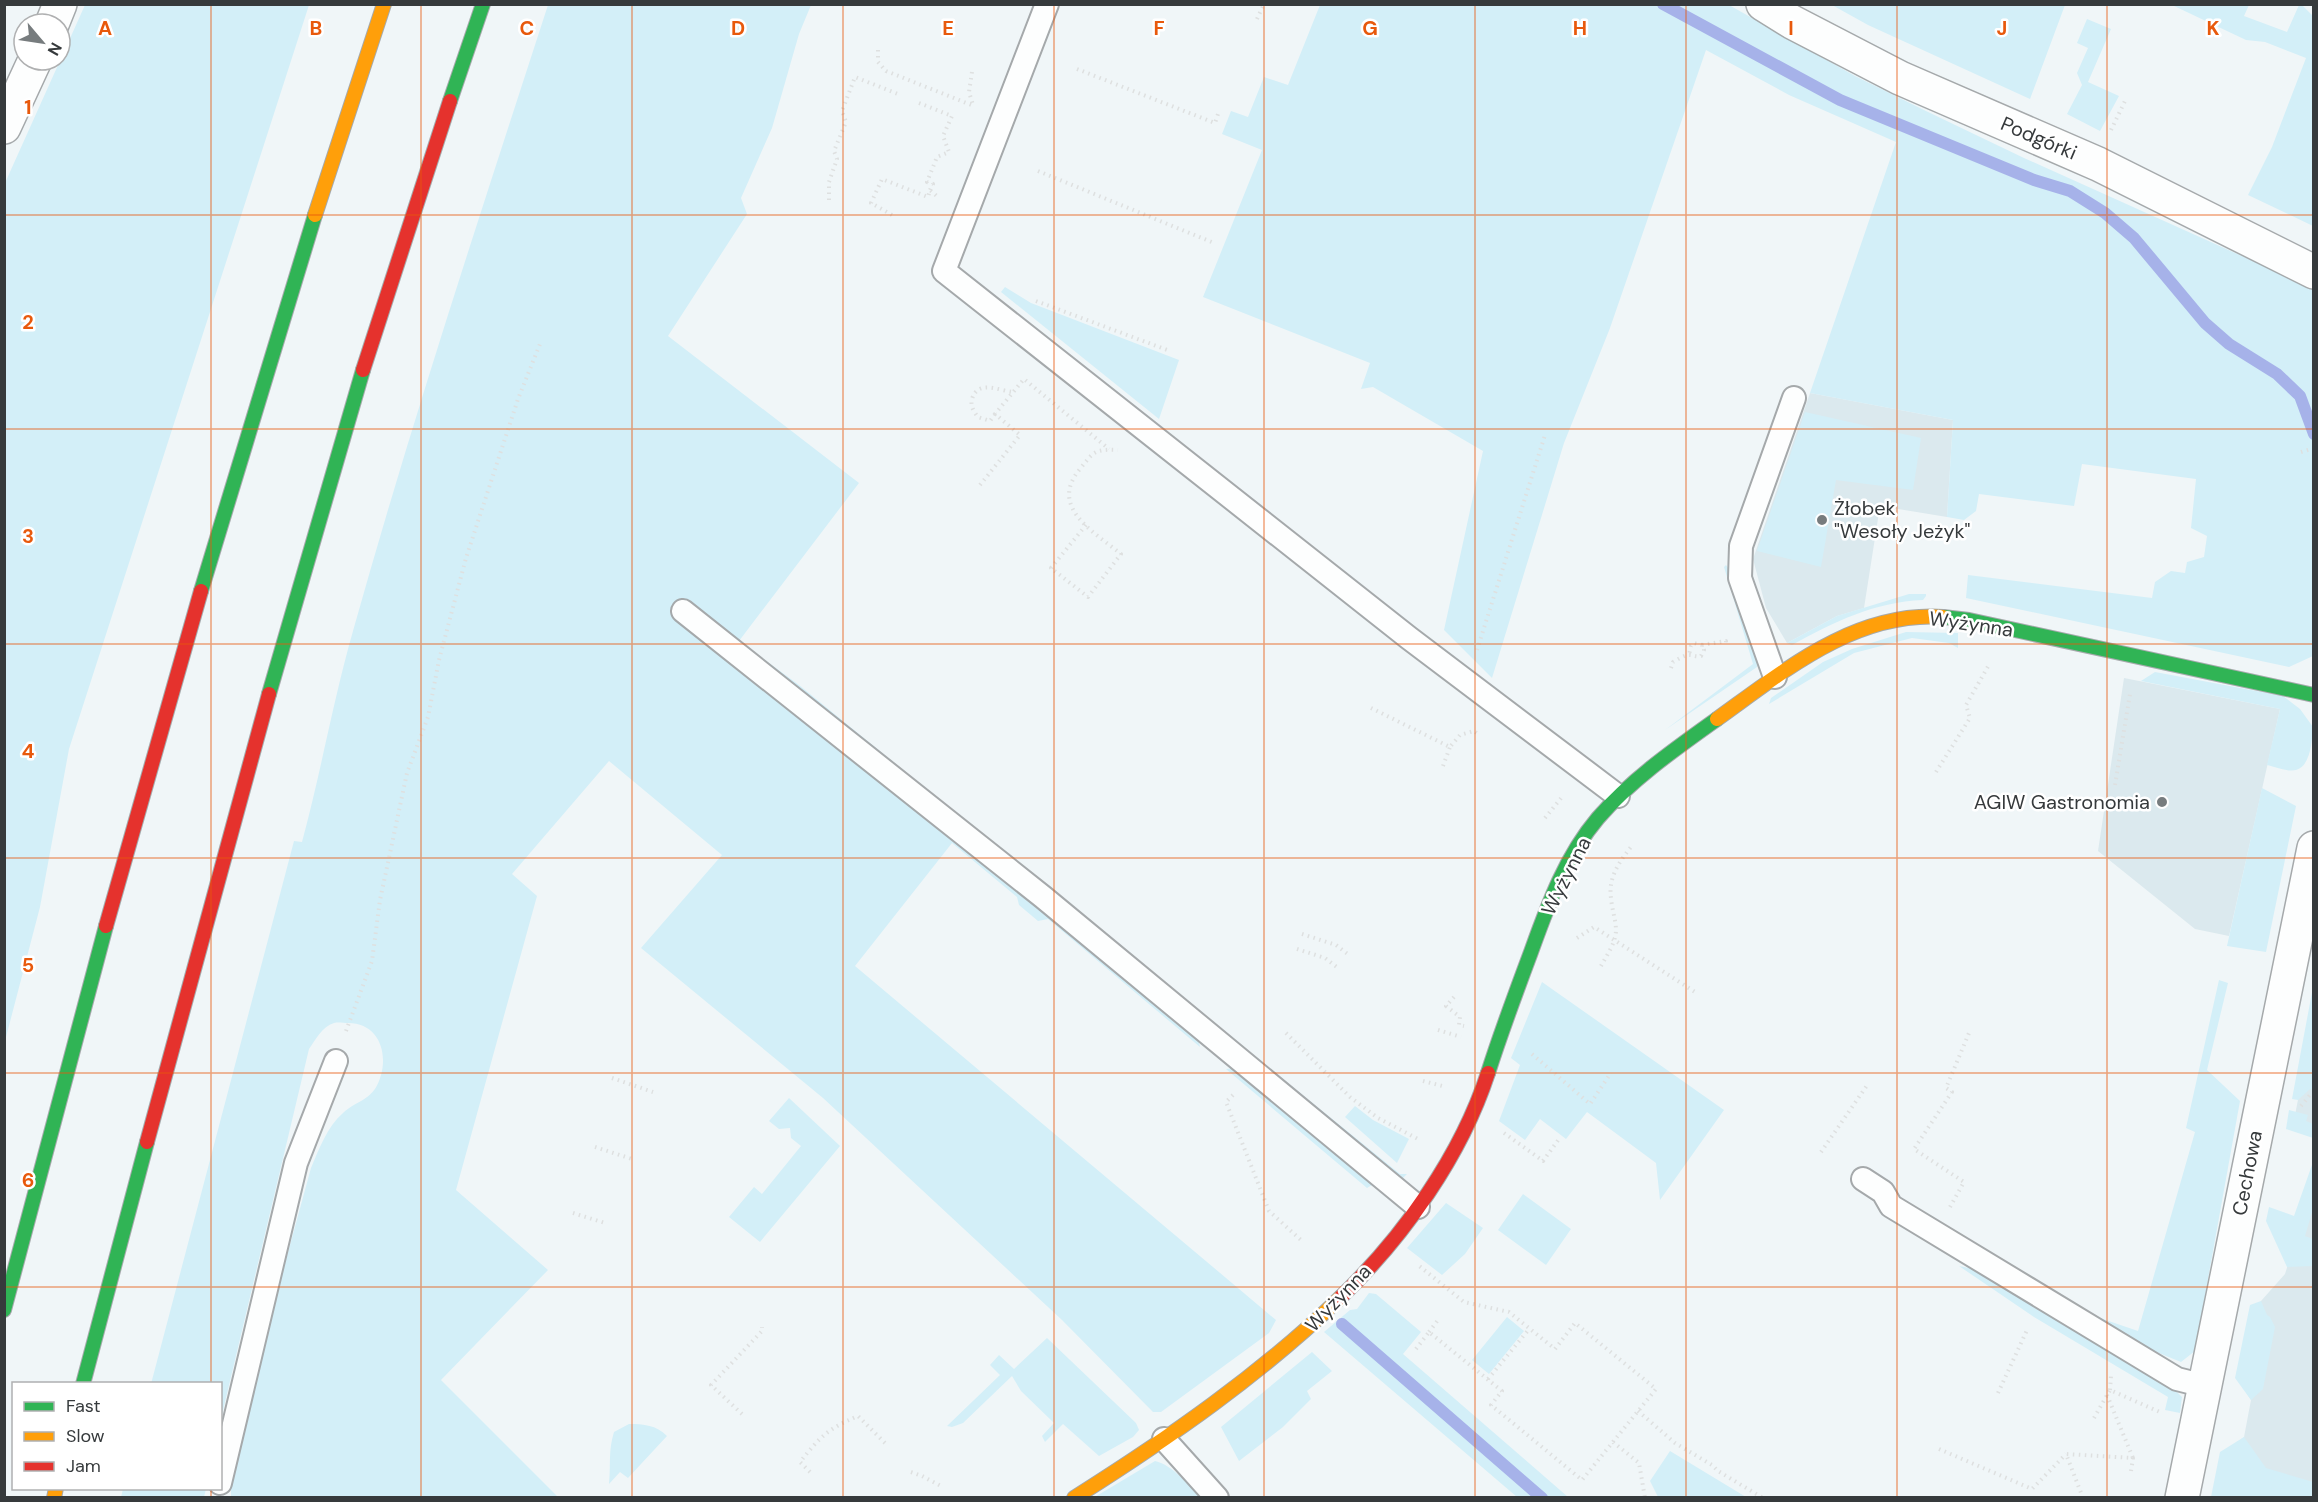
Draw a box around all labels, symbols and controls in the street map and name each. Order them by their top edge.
north arrow [12,12,72,72]
text: A [98,15,112,41]
text: B [310,15,322,41]
text: C [520,15,534,41]
text: D [731,15,745,41]
text: E [942,15,954,41]
text: F [1153,15,1165,41]
text: G [1362,15,1378,41]
text: H [1573,15,1587,41]
text: I [1788,15,1794,41]
text: J [1997,15,2007,41]
text: K [2206,15,2220,41]
text: N [43,39,67,59]
text: 1 [24,94,32,120]
street label: Podgórki [1997,110,2081,166]
text: 2 [22,309,34,335]
place label: Żłobek "Wesoły Jeżyk" [1834,495,1971,544]
marker: Żłobek "Wesoły Jeżyk" [1815,513,1829,527]
text: 3 [22,523,34,549]
street label: Wyżynna [1927,605,2015,643]
text: 4 [22,738,35,764]
place label: AGIW Gastronomia [1974,789,2150,815]
marker: AGIW Gastronomia [2155,795,2169,809]
street label: Wyżynna [1535,832,1597,920]
text: 5 [22,952,34,978]
street label: Cechowa [2226,1128,2268,1218]
text: 6 [22,1167,34,1193]
street label: Wyżynna [1299,1259,1377,1337]
legend [12,1382,222,1490]
text: Fast [66,1394,101,1418]
text: Slow [66,1424,105,1448]
text: Jam [66,1454,101,1478]

